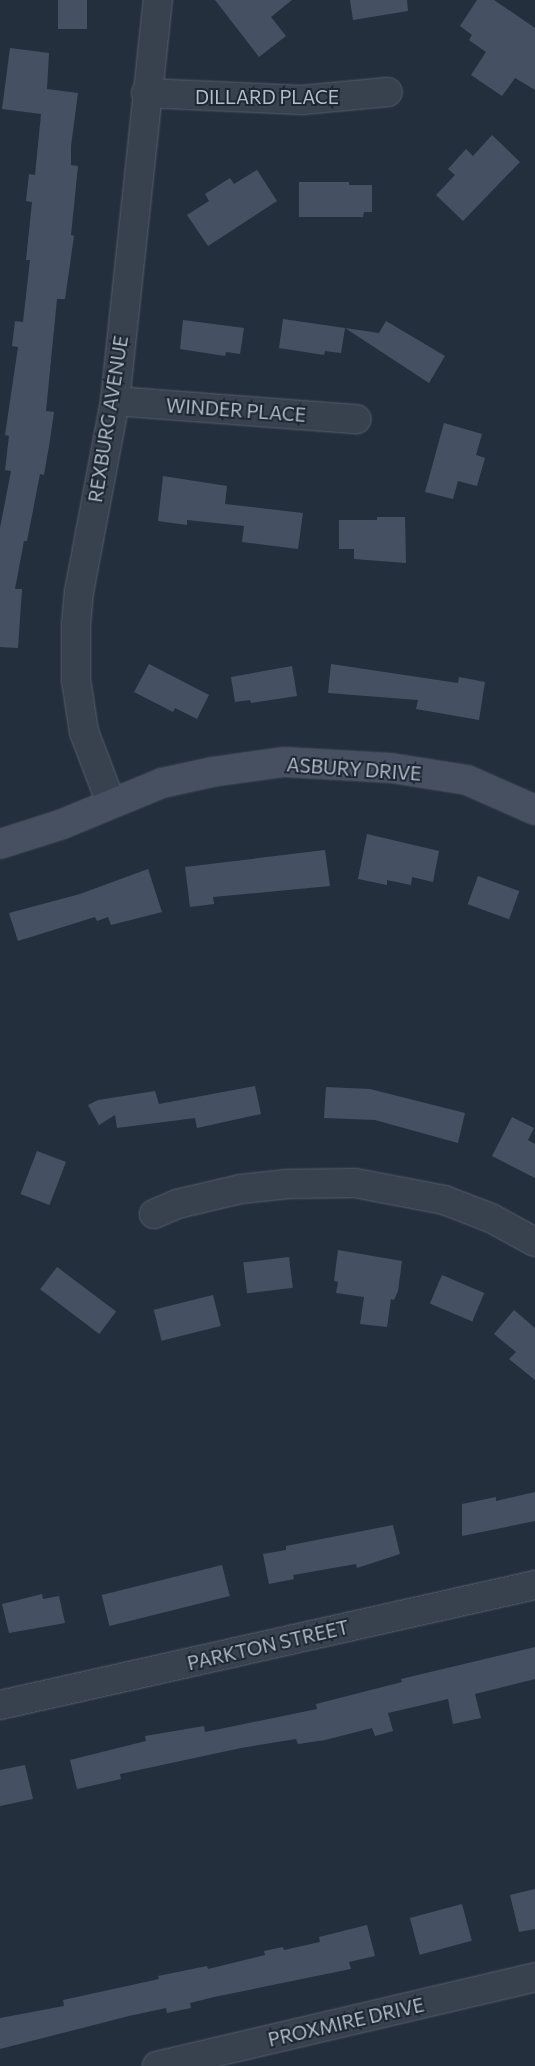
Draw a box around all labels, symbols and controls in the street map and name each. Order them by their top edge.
street label: DILLARD PLACE [195,86,339,108]
street label: REXBURG AVENUE [84,334,132,504]
street label: WINDER PLACE [165,394,307,426]
street label: ASBURY DRIVE [286,753,422,785]
street label: PARKTON STREET [185,1615,351,1675]
street label: PROXMIRE DRIVE [266,1993,426,2051]

